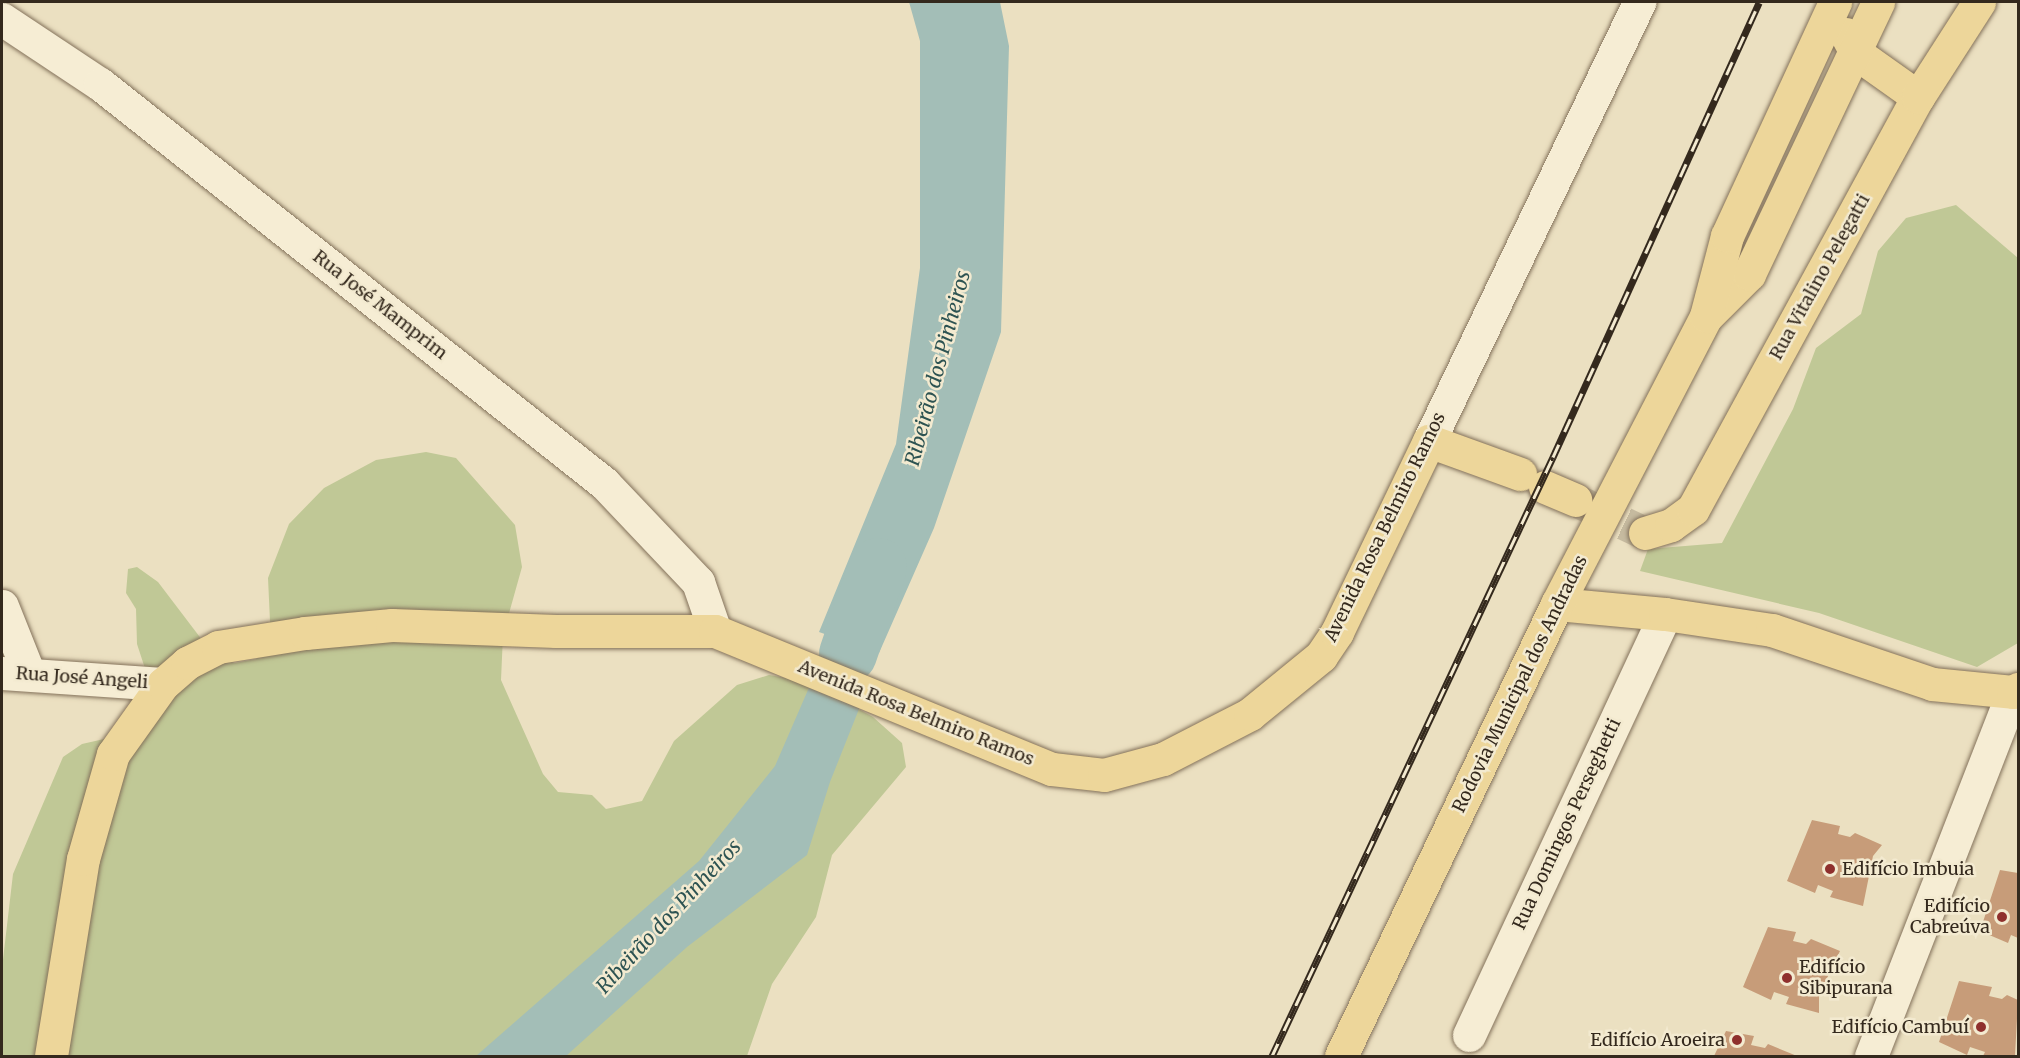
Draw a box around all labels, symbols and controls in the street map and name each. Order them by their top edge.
street label: Rua Vitalino Pelegatti [1765,190,1875,364]
street label: Rua José Mamprim [309,246,451,364]
water label: Ribeirão dos Pinheiros [899,268,975,468]
street label: Avenida Rosa Belmiro Ramos [1320,409,1450,645]
street label: Rodovia Municipal dos Andradas [1448,552,1592,816]
street label: Avenida Rosa Belmiro Ramos [795,656,1037,770]
street label: Rua José Angeli [15,663,149,693]
street label: Rua Domingos Perseghetti [1508,715,1626,933]
water label: Ribeirão dos Pinheiros [591,834,745,998]
place label: Edifício Imbuia [1842,858,1974,880]
marker: Edifício Imbuia [1823,862,1837,876]
place label: Edifício Cabreúva [1910,896,1990,938]
marker: Edifício Cabreúva [1995,910,2009,924]
place label: Edifício Sibipurana [1799,957,1893,1000]
marker: Edifício Sibipurana [1780,971,1794,985]
place label: Edifício Cambuí [1831,1016,1969,1038]
marker: Edifício Cambuí [1974,1020,1988,1034]
place label: Edifício Aroeira [1590,1029,1725,1051]
marker: Edifício Aroeira [1730,1033,1744,1047]

